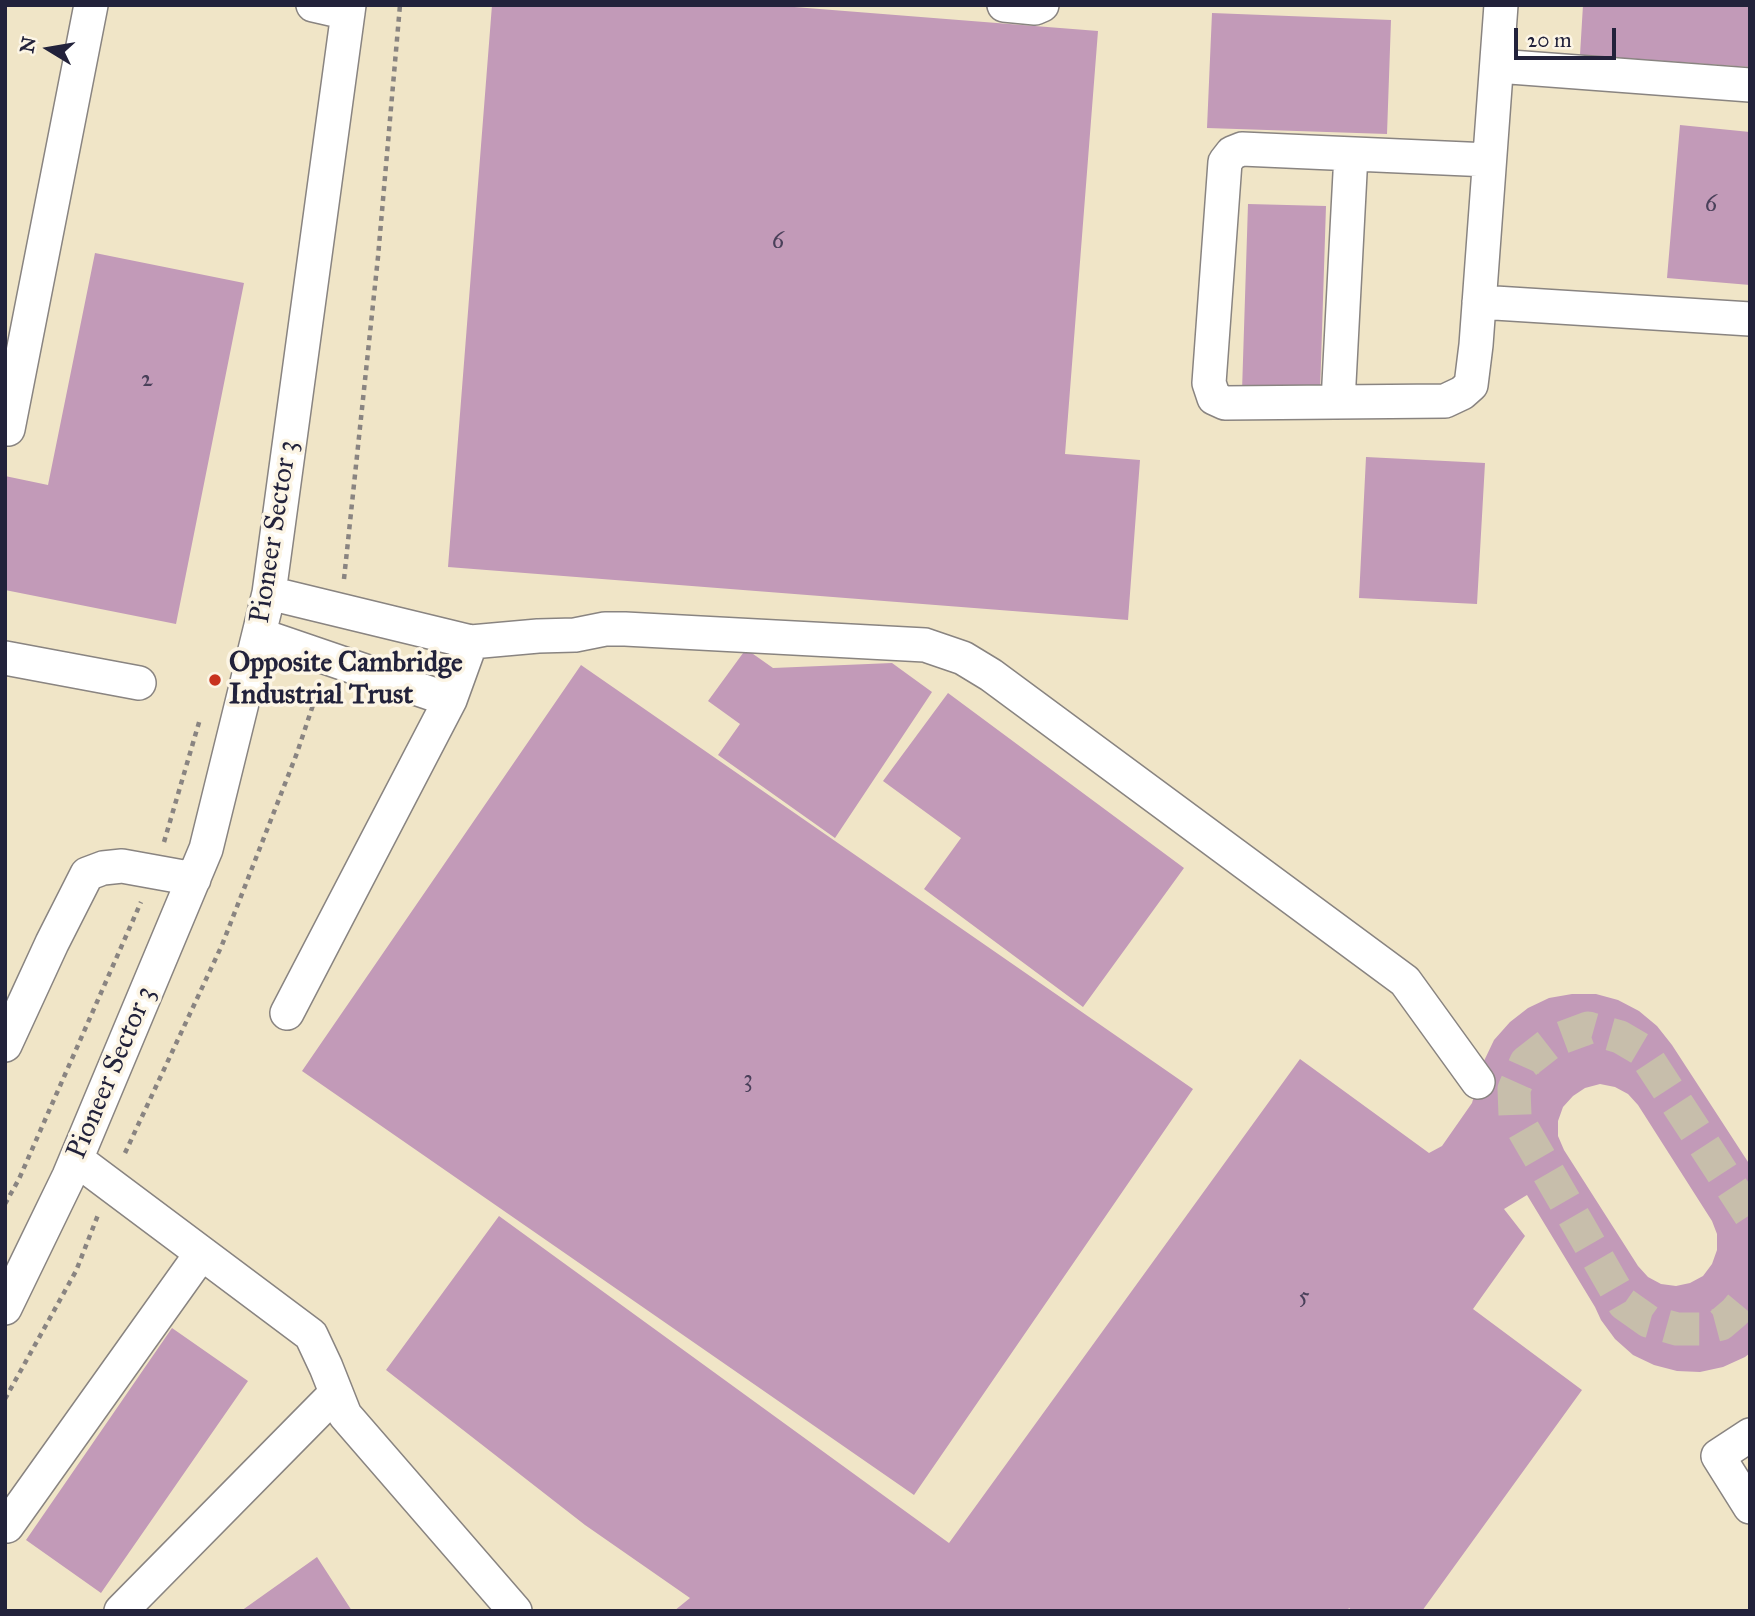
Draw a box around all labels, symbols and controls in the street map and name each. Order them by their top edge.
north arrow [14,14,84,84]
scale bar [1517,14,1618,58]
text: 20 m [1527,27,1572,53]
text: N [15,35,41,55]
house number: 6 [1705,191,1717,219]
house number: 6 [772,228,784,256]
house number: 2 [141,366,153,394]
street label: Pioneer Sector 3 [244,438,306,626]
place label: Opposite Cambridge Industrial Trust [229,647,463,713]
marker: Opposite Cambridge Industrial Trust [207,672,223,688]
street label: Pioneer Sector 3 [61,982,163,1164]
house number: 3 [743,1066,753,1094]
house number: 5 [1298,1283,1310,1311]

